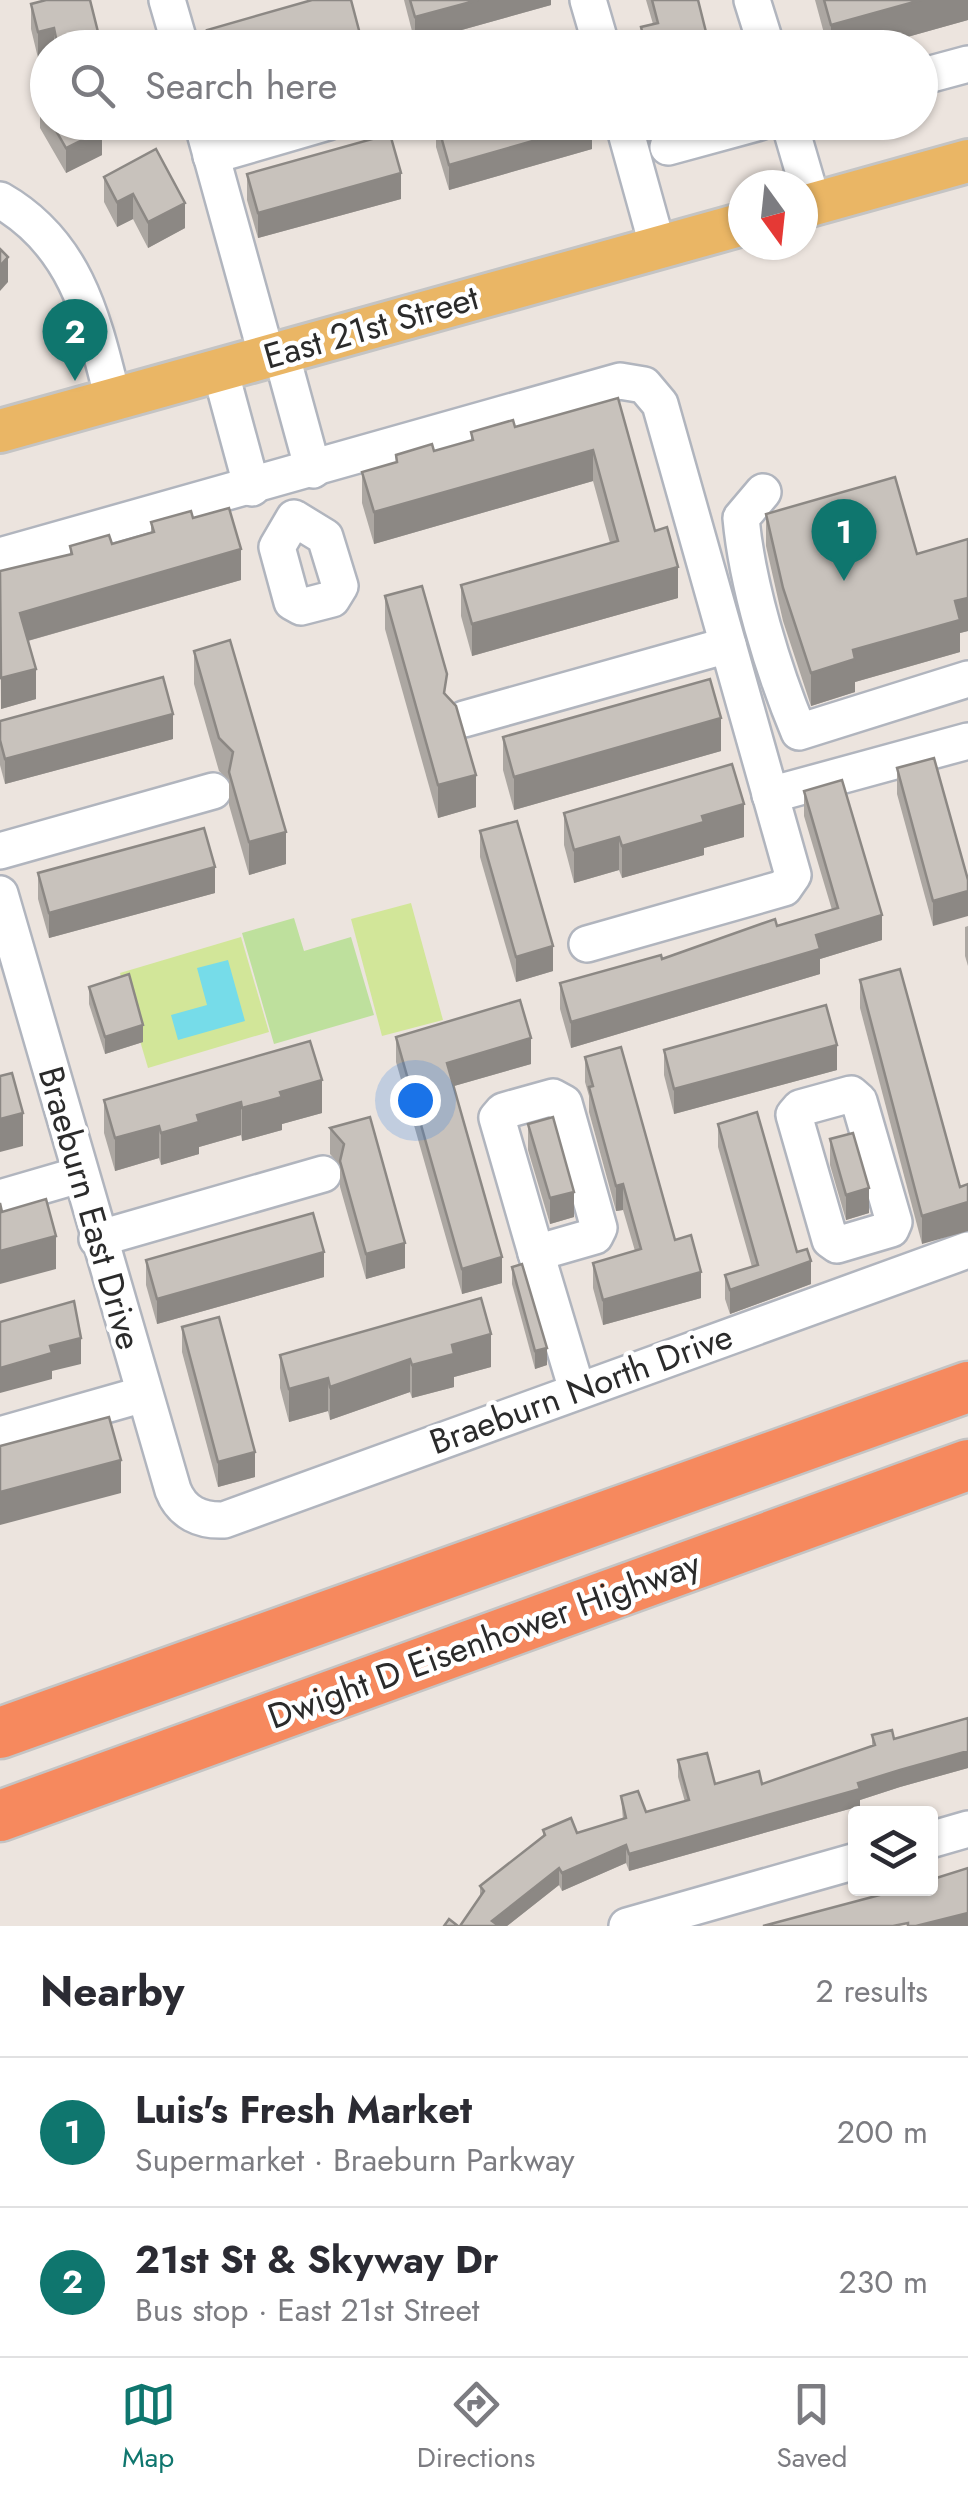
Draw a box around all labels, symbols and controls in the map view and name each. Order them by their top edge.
search box [30,30,938,140]
icon: search [65,58,120,113]
text: Search here [145,58,337,113]
north arrow [728,170,818,260]
street label: East 21st Street [258,272,485,382]
pin: 2 [42,298,108,381]
pin: 1 [812,498,876,581]
street label: Braeburn East Drive [26,1061,154,1355]
your location [390,1075,441,1126]
street label: Braeburn North Drive [423,1311,739,1467]
street label: Dwight D Eisenhower Highway [261,1538,708,1742]
map controls [848,1806,938,1896]
button: layers [848,1806,938,1896]
text: Nearby [40,1961,184,2022]
text: 2 results [816,1968,928,2014]
text: Luis's Fresh Market [135,2082,472,2137]
text: 1 [64,2109,81,2155]
text: 200 m [837,2109,928,2155]
text: Supermarket · Braeburn Parkway [135,2137,575,2183]
text: 21st St & Skyway Dr [135,2232,498,2287]
text: 2 [62,2259,83,2305]
text: 230 m [839,2259,928,2305]
text: Bus stop · East 21st Street [135,2287,480,2333]
tab: Map [121,2377,176,2478]
tab: Directions [417,2377,535,2478]
tab: Saved [776,2377,847,2478]

